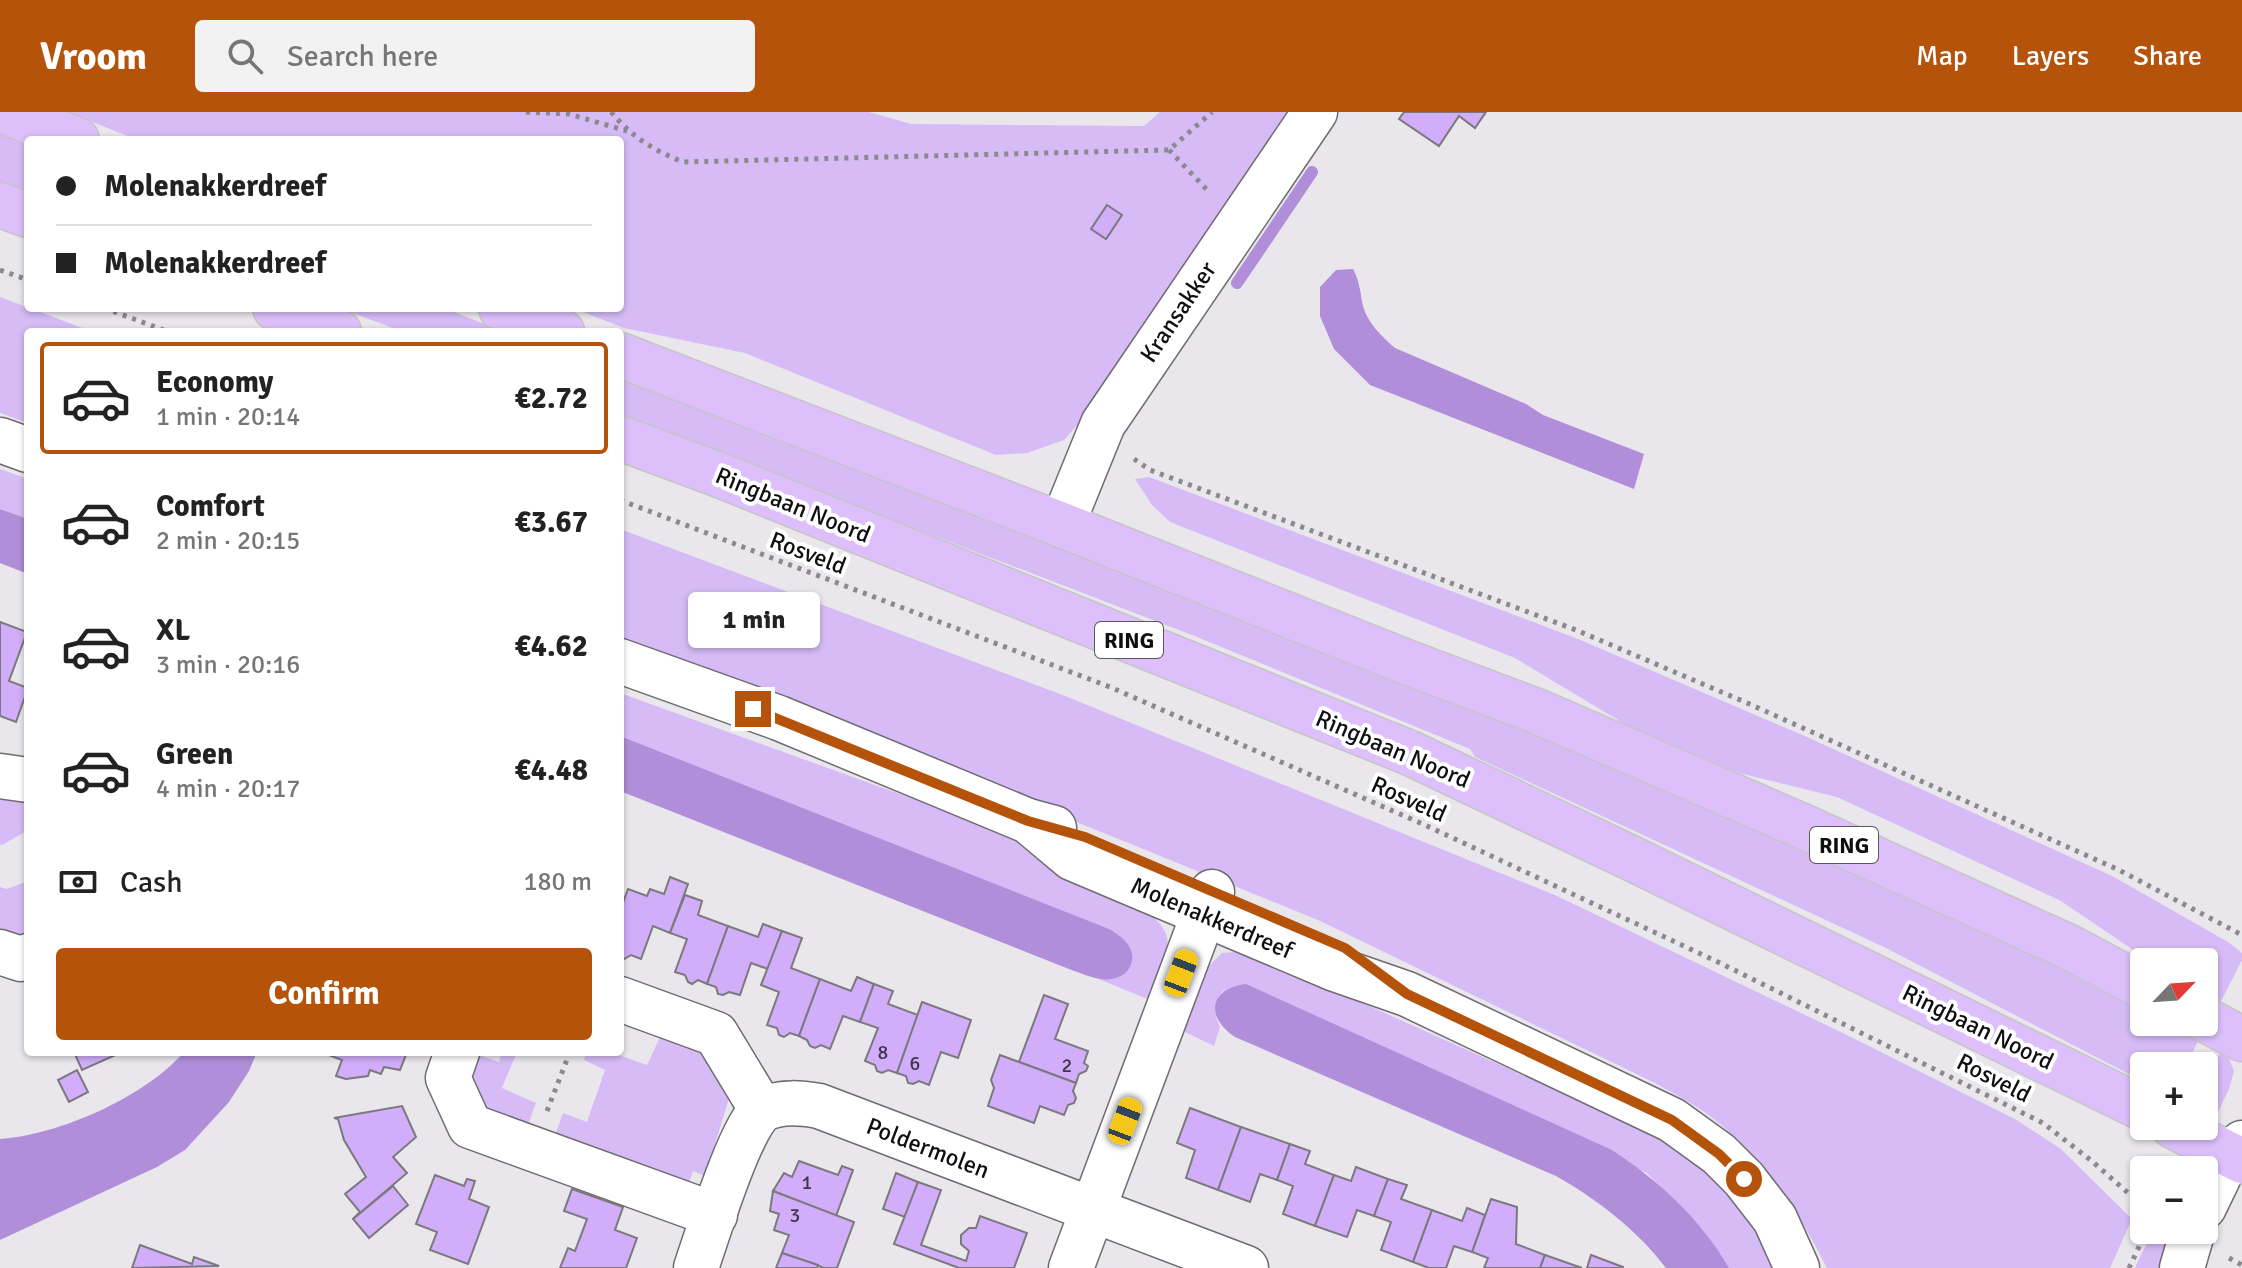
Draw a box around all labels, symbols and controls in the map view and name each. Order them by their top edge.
search box [195,20,755,92]
text: Vroom [40,33,147,80]
icon: search [223,34,267,78]
text: Search here [287,38,438,75]
text: Map [1916,39,1968,73]
text: Layers [2012,39,2089,73]
text: Share [2133,39,2202,73]
text: Molenakkerdreef [104,168,326,205]
text: Molenakkerdreef [104,245,326,282]
street label: Kransakker [1133,256,1223,368]
icon: car [60,362,132,434]
text: Economy [156,364,273,401]
text: €2.72 [515,380,588,417]
text: 1 min · 20:14 [156,401,300,433]
street label: Ringbaan Noord [711,460,875,550]
icon: car [60,486,132,558]
text: Comfort [156,488,265,525]
text: €3.67 [515,504,588,541]
text: 2 min · 20:15 [156,525,300,557]
street label: Rosveld [766,525,850,581]
callout: 1 min [687,593,819,649]
text: 1 min [723,604,785,636]
icon: car [60,610,132,682]
text: XL [156,612,190,649]
road number: RING [1095,622,1163,658]
text: €4.62 [515,628,588,665]
text: 3 min · 20:16 [156,649,300,681]
route end [735,691,771,727]
street label: Ringbaan Noord [1311,703,1475,795]
icon: car [60,734,132,806]
text: Green [156,736,233,773]
text: €4.48 [515,752,588,789]
street label: Rosveld [1367,769,1451,829]
text: 4 min · 20:17 [156,773,300,805]
road number: RING [1810,827,1878,863]
icon: cash [56,860,100,904]
text: Cash [120,864,183,901]
text: 180 m [523,866,592,898]
street label: Molenakkerdreef [1126,870,1299,966]
car [1161,946,1201,1000]
button: Confirm [56,948,592,1040]
north arrow [2130,948,2218,1036]
map controls [2130,948,2218,1244]
street label: Ringbaan Noord [1897,977,2059,1077]
house number: 8 [878,1040,888,1065]
street label: Rosveld [1952,1047,2036,1109]
house number: 6 [910,1051,920,1076]
button: + [2130,1052,2218,1140]
house number: 2 [1062,1053,1072,1078]
car [1105,1094,1145,1148]
street label: Poldermolen [862,1111,994,1185]
button: − [2130,1156,2218,1244]
route start [1726,1161,1762,1197]
house number: 1 [802,1170,812,1195]
house number: 3 [790,1203,800,1228]

